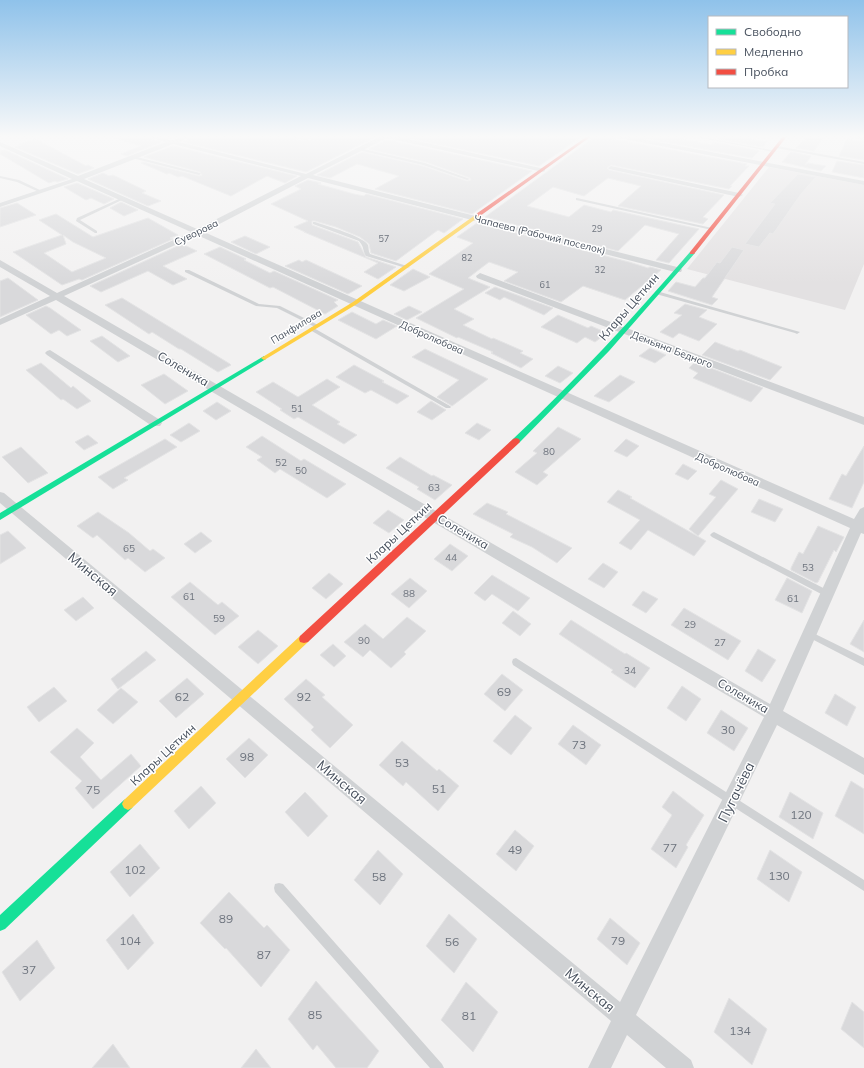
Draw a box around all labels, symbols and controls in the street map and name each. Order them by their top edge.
legend [708,16,848,88]
text: Свободно [744,24,801,39]
text: Медленно [744,44,803,59]
text: Пробка [744,64,788,79]
street label: Чапаева (Рабочий поселок) [473,212,607,257]
street label: Суворова [172,216,220,249]
house number: 29 [592,223,602,234]
house number: 57 [379,233,389,244]
house number: 82 [462,252,472,263]
house number: 32 [595,264,605,275]
street label: Клары Цеткин [595,270,662,343]
house number: 61 [540,279,550,290]
street label: Панфилова [268,306,324,347]
street label: Добролюбова [398,318,466,357]
street label: Демьяна Бедного [629,328,715,371]
street label: Соленика [155,348,212,389]
house number: 51 [291,402,303,415]
house number: 80 [543,445,555,458]
street label: Добролюбова [694,450,762,489]
house number: 52 [275,456,287,469]
house number: 50 [295,464,307,477]
house number: 63 [428,481,440,494]
street label: Клары Цеткин [363,498,435,567]
street label: Соленика [435,511,492,552]
house number: 65 [123,542,135,555]
street label: Минская [64,548,122,600]
house number: 44 [445,551,457,564]
house number: 53 [802,561,814,574]
house number: 88 [403,587,415,600]
house number: 61 [183,590,195,603]
house number: 61 [787,592,799,605]
house number: 59 [213,612,225,625]
house number: 29 [684,618,696,631]
house number: 90 [358,634,370,647]
house number: 27 [714,636,726,649]
house number: 34 [624,664,636,677]
street label: Соленика [715,675,772,716]
house number: 69 [497,684,511,699]
house number: 62 [175,689,189,704]
house number: 92 [297,689,311,704]
street label: Клары Цеткин [127,720,199,789]
house number: 30 [721,722,735,737]
house number: 73 [572,737,586,752]
house number: 98 [240,749,254,764]
house number: 53 [395,755,409,770]
street label: Минская [313,756,371,808]
street label: Пугачёва [714,759,758,825]
house number: 51 [432,781,446,796]
house number: 75 [86,782,100,797]
house number: 120 [790,807,812,822]
house number: 77 [663,840,677,855]
house number: 49 [508,842,522,857]
house number: 102 [124,862,146,877]
house number: 130 [768,868,790,883]
house number: 58 [372,869,386,884]
house number: 89 [219,911,233,926]
house number: 104 [119,933,141,948]
house number: 79 [611,933,625,948]
house number: 56 [445,934,459,949]
house number: 87 [257,947,271,962]
house number: 37 [22,962,36,977]
street label: Минская [561,964,619,1016]
house number: 85 [308,1007,322,1022]
house number: 81 [462,1008,476,1023]
house number: 134 [729,1023,751,1038]

